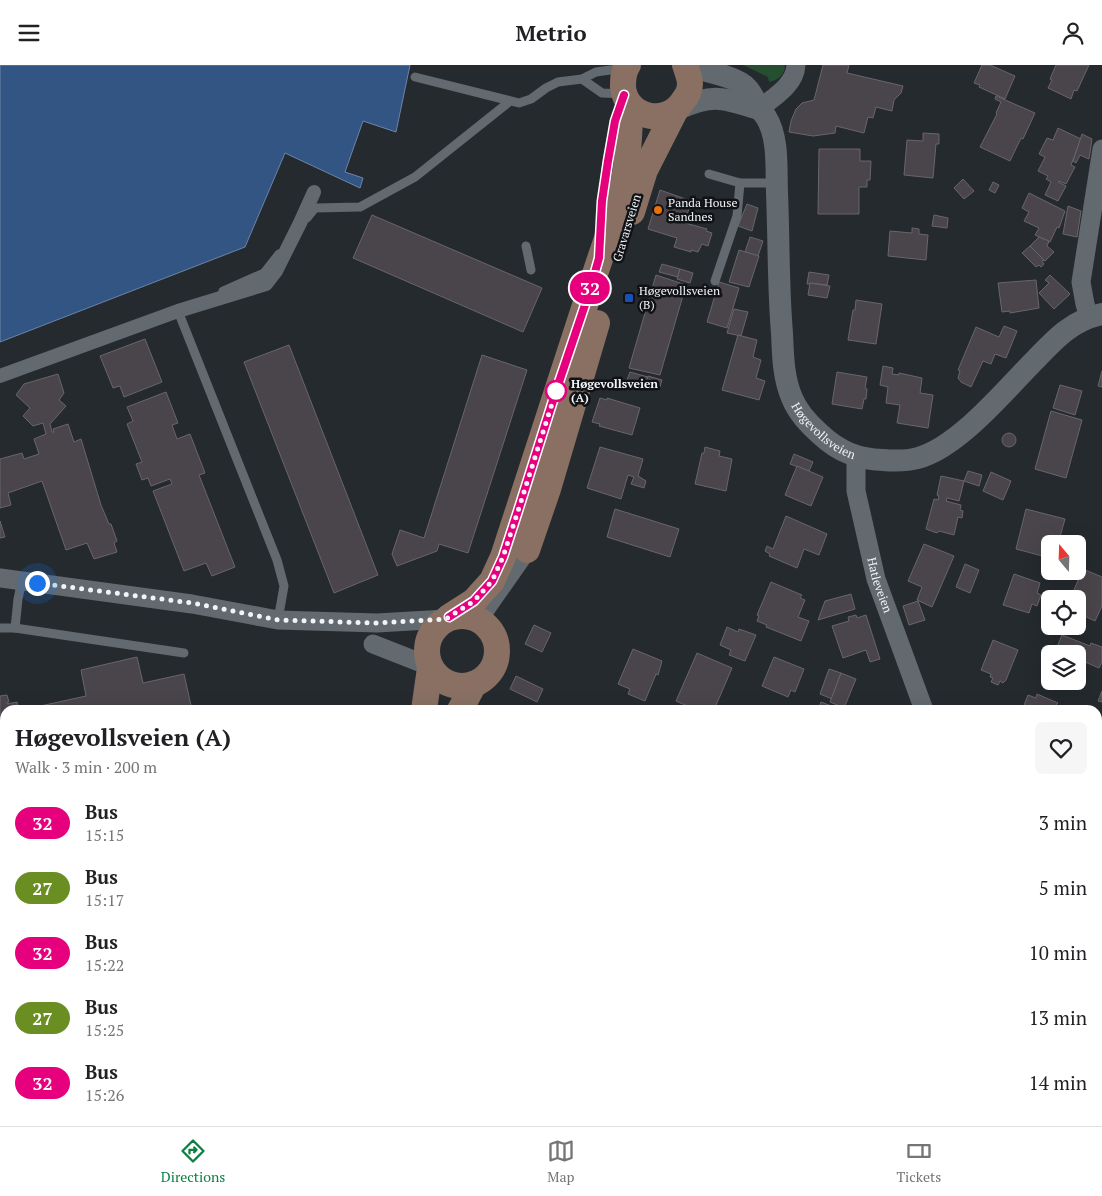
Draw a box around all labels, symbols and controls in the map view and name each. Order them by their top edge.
text: Metrio [516,18,586,47]
icon: menu [15,19,43,47]
icon: person [1059,19,1087,47]
street label: Gravarsveien [609,192,644,263]
place label: Panda House Sandnes [668,195,737,224]
marker: Panda House Sandnes [652,204,664,216]
line badge: 32 [568,272,612,304]
text: 32 [580,276,600,300]
place label: Høgevollsveien (B) [639,283,720,312]
marker: Høgevollsveien (B) [623,292,635,304]
place label: Høgevollsveien (A) [571,376,658,405]
marker: Høgevollsveien (A) [545,380,567,402]
street label: Høgevollsveien [788,400,858,462]
north arrow [1041,535,1086,580]
map controls [1041,535,1086,690]
street label: Hatleveien [864,556,896,615]
your location [25,571,50,596]
button: locate [1041,590,1086,635]
button: layers [1041,645,1086,690]
text: Høgevollsveien (A) [15,721,231,753]
button: heart [1035,722,1087,774]
text: Walk · 3 min · 200 m [15,756,157,778]
text: Bus [85,799,118,824]
text: 3 min [1039,810,1087,835]
text: 32 [32,811,53,835]
text: 15:15 [85,824,124,846]
text: Bus [85,864,118,889]
text: 5 min [1039,875,1087,900]
text: 27 [32,876,53,900]
text: 15:17 [85,889,124,911]
text: Bus [85,929,118,954]
text: 10 min [1029,940,1087,965]
text: 32 [32,941,53,965]
text: 15:22 [85,954,124,976]
text: Bus [85,994,118,1019]
text: 13 min [1029,1005,1087,1030]
text: 27 [32,1006,53,1030]
text: 15:25 [85,1019,124,1041]
text: Bus [85,1059,118,1084]
text: 14 min [1029,1070,1087,1095]
text: 32 [32,1071,53,1095]
text: 15:26 [85,1084,124,1106]
tab: Directions [161,1137,225,1186]
tab: Map [547,1137,575,1186]
tab: Tickets [896,1137,941,1186]

